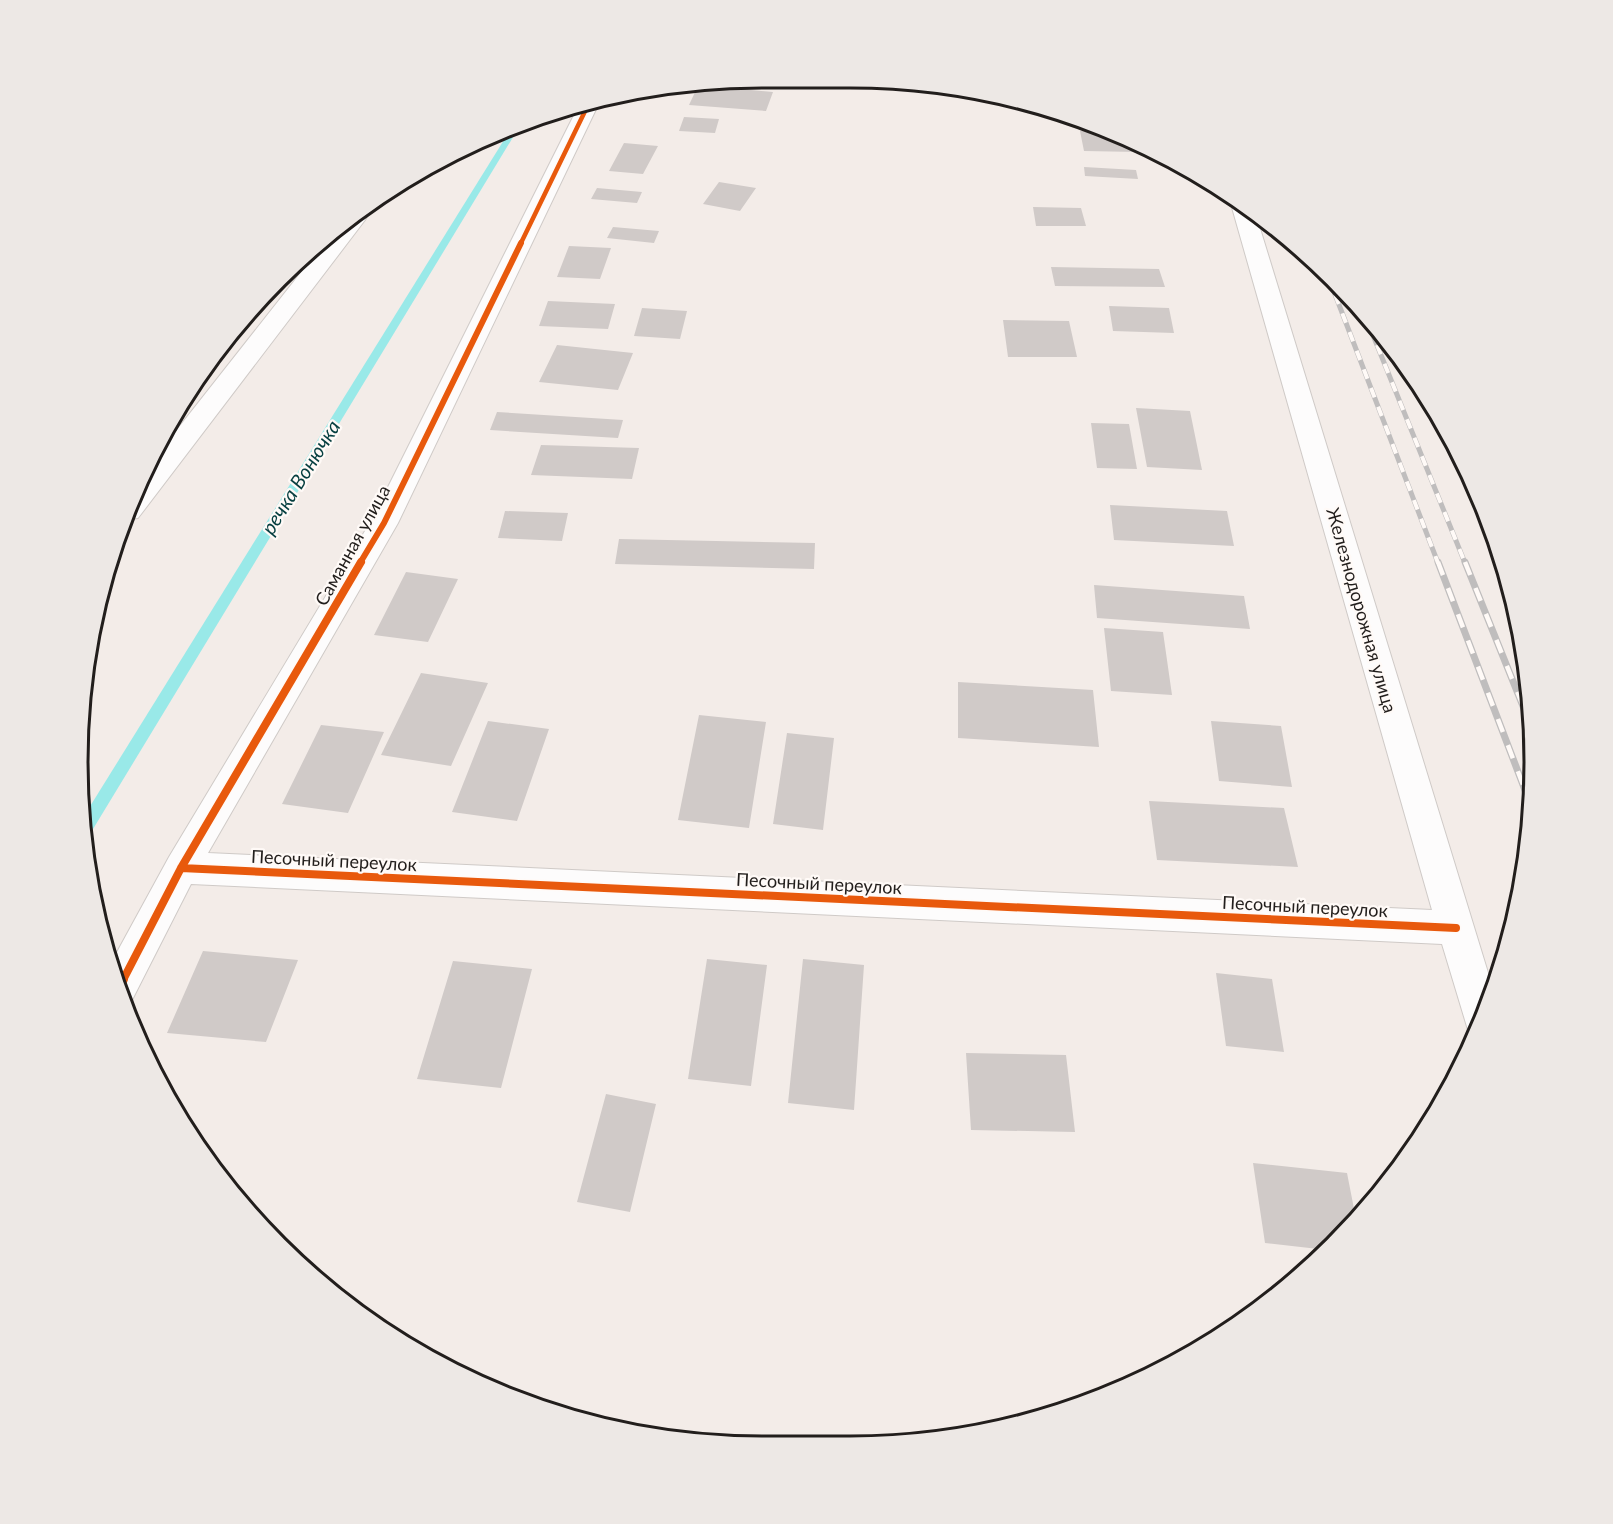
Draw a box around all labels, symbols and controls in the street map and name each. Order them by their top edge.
water label: речка Вонючка [255,416,345,538]
street label: Саманная улица [310,481,394,609]
street label: Железнодорожная улица [1322,505,1402,715]
street label: Песочный переулок [251,845,418,875]
street label: Песочный переулок [736,868,903,898]
street label: Песочный переулок [1222,891,1389,921]

